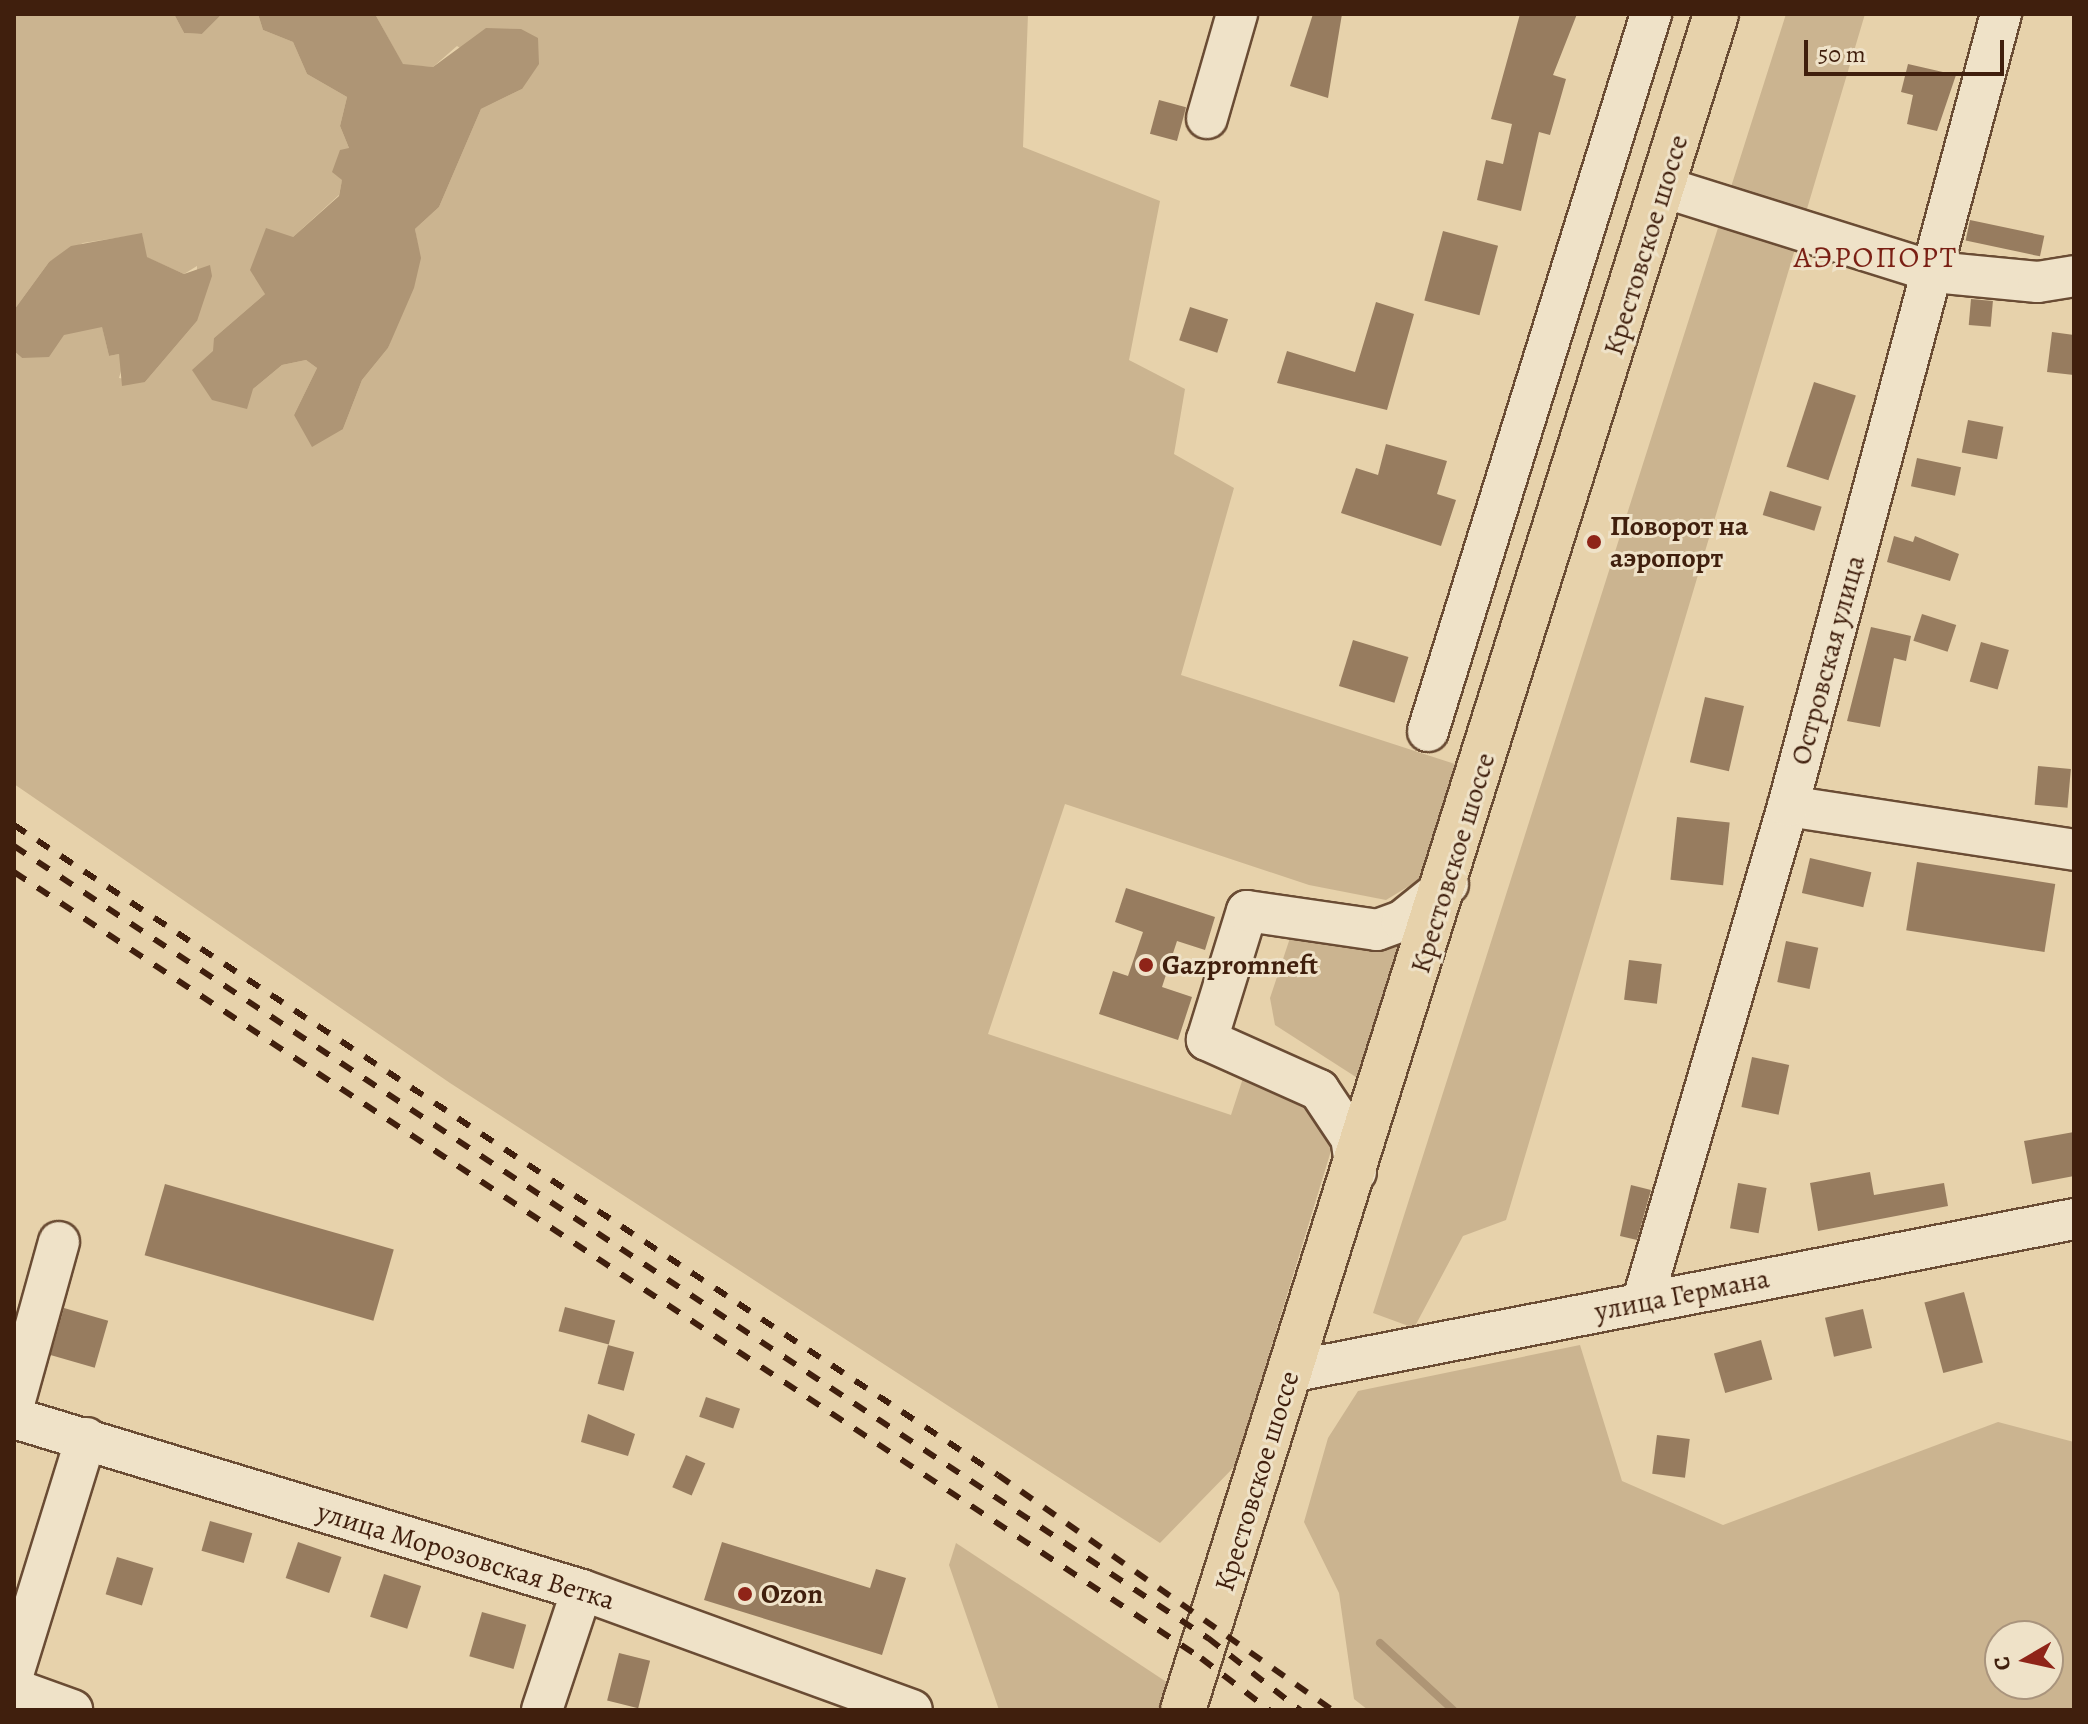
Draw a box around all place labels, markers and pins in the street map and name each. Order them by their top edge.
place label: Поворот на аэропорт [1610,509,1748,575]
marker: Поворот на аэропорт [1585,533,1603,551]
place label: Gazpromneft [1162,948,1318,982]
marker: Gazpromneft [1137,956,1155,974]
place label: Ozon [761,1577,823,1611]
marker: Ozon [736,1585,754,1603]

